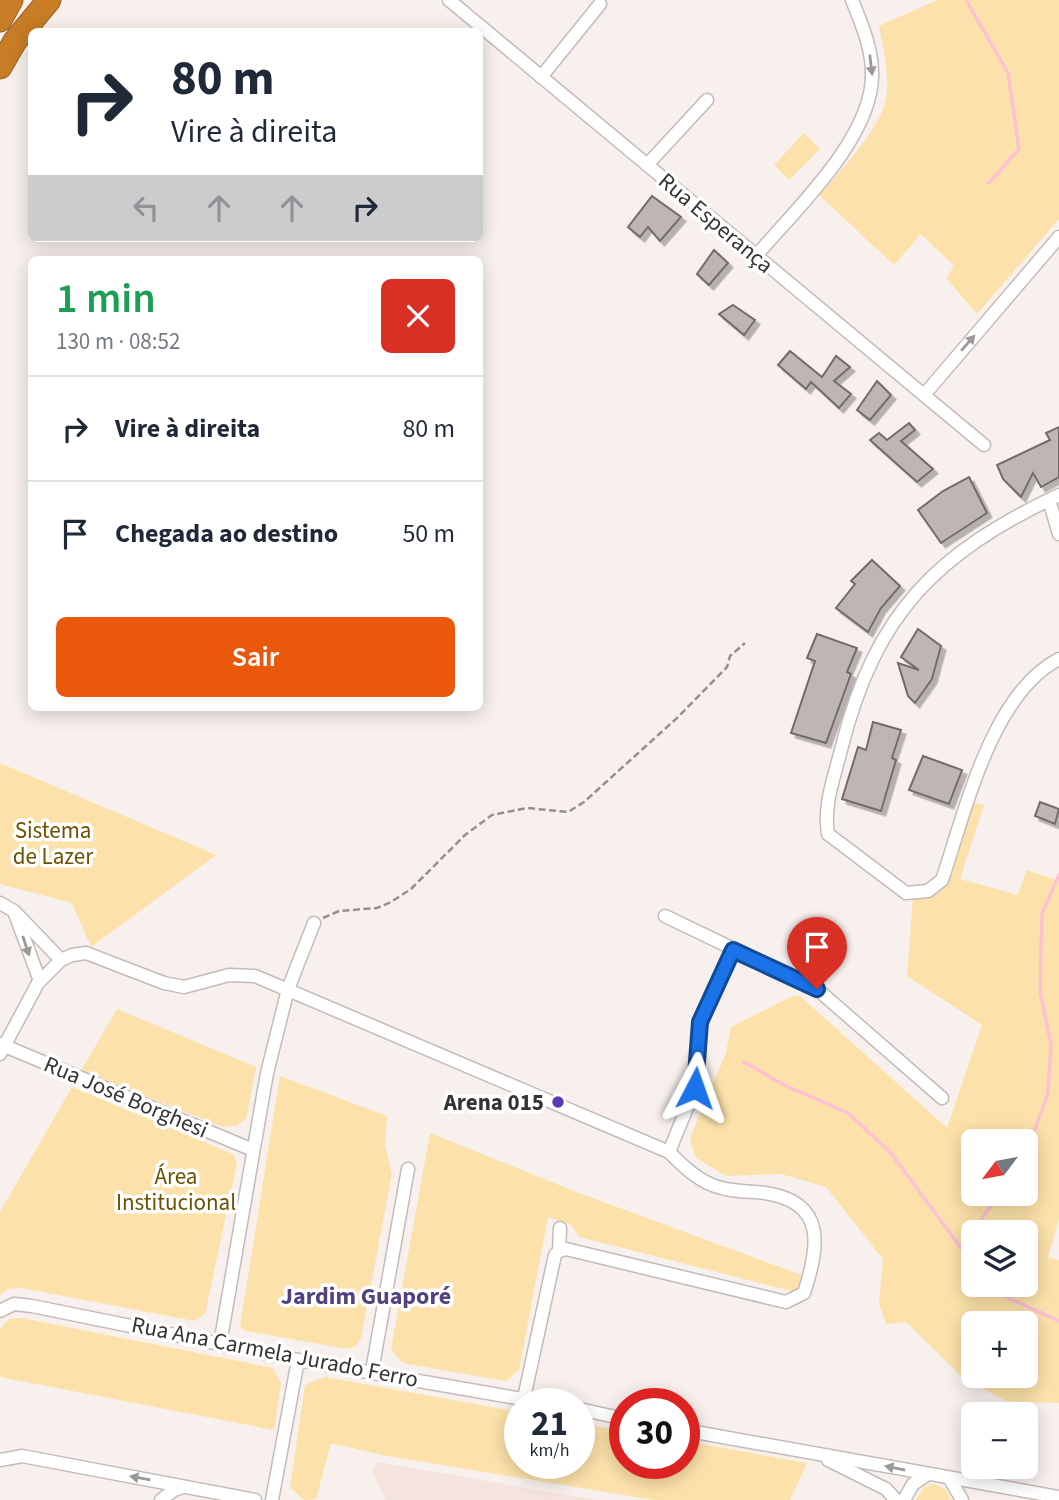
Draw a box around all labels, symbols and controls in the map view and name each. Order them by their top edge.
text: 80 m [171,44,275,114]
one-way arrow [865,54,876,76]
icon: right [56,56,147,147]
text: Vire à direita [171,109,337,155]
street label: Rua Esperança [651,165,781,281]
icon: left [127,189,165,227]
icon: ahead [200,189,238,227]
icon: ahead [273,189,311,227]
icon: right [346,189,384,227]
text: 1 min [56,269,156,329]
button: close [381,279,455,353]
text: 130 m · 08:52 [56,325,180,358]
one-way arrow [960,334,976,352]
icon: right [56,410,94,448]
text: Vire à direita [115,410,260,447]
text: 80 m [402,410,455,447]
icon: arrive [56,515,94,553]
text: Chegada ao destino [115,515,338,552]
text: 50 m [402,515,455,552]
button: Sair [56,617,455,697]
park label: Sistema de Lazer [13,814,94,873]
pin [787,917,847,989]
icon: arrive [798,928,836,966]
one-way arrow [21,936,32,957]
street label: Rua José Borghesi [39,1048,213,1146]
position arrow [658,1051,732,1125]
place label: Arena 015 [443,1086,544,1119]
marker: Arena 015 [550,1094,566,1110]
north arrow [961,1129,1038,1206]
map controls [961,1129,1038,1479]
park label: Área Institucional [116,1160,236,1219]
button: layers [961,1220,1038,1297]
district label: Jardim Guaporé [281,1279,451,1314]
street label: Rua Ana Carmela Jurado Ferro [129,1308,421,1396]
button: + [961,1311,1038,1388]
speed limit sign: 30 [609,1388,700,1479]
text: 21 [531,1399,568,1449]
button: − [961,1402,1038,1479]
text: km/h [530,1438,569,1463]
one-way arrow [884,1462,906,1473]
one-way arrow [129,1472,151,1483]

